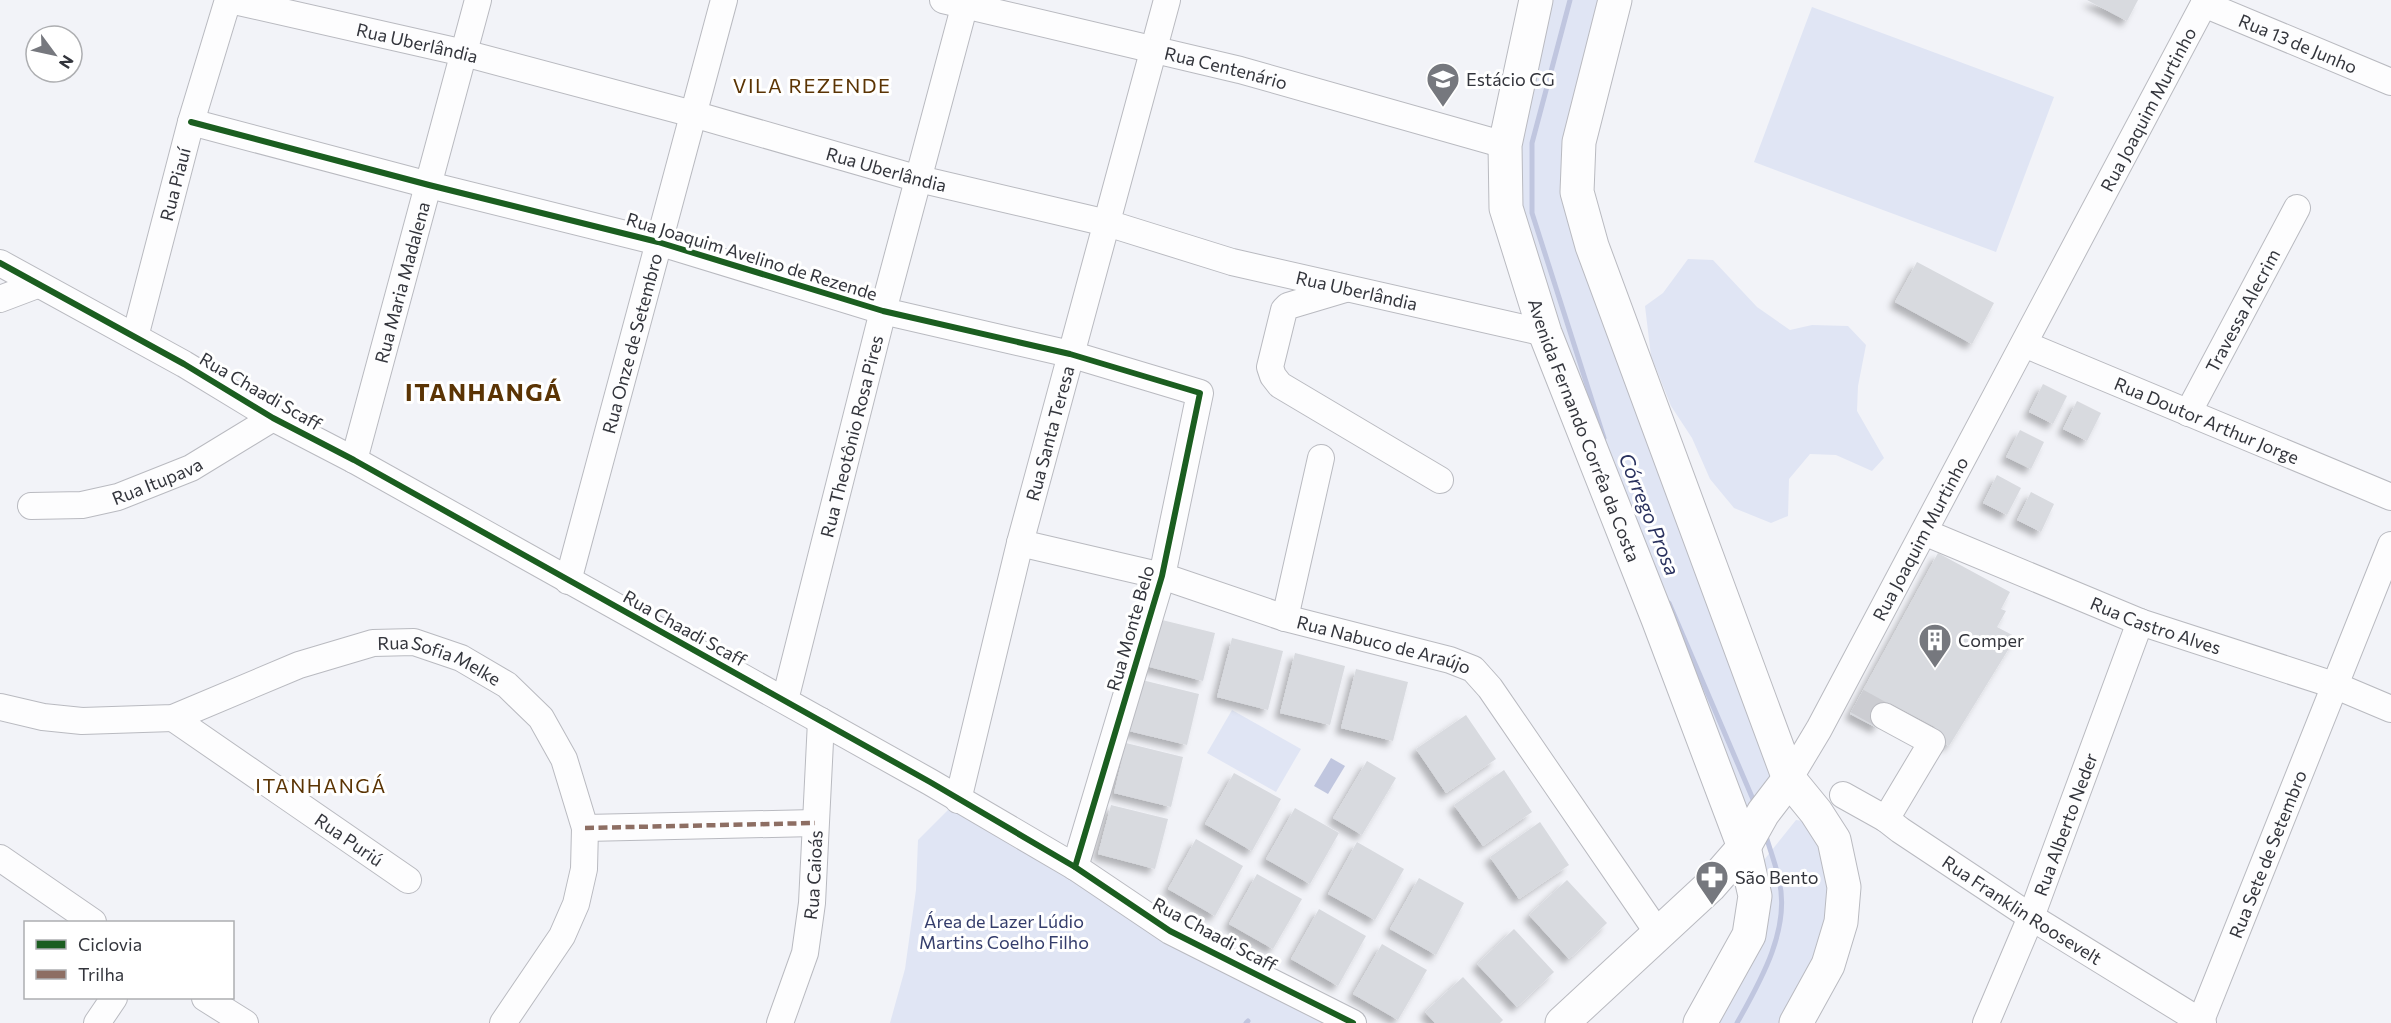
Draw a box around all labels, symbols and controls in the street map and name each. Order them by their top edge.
street label: Rua 13 de Junho [2236,9,2361,78]
street label: Rua Uberlândia [354,18,480,67]
street label: Rua Joaquim Murtinho [2095,23,2201,195]
north arrow [24,24,84,84]
street label: Rua Centenário [1162,42,1290,94]
text: N [56,52,78,73]
school or university icon: Estácio CG [1425,61,1461,108]
place label: Estácio CG [1466,68,1555,90]
district label: VILA REZENDE [733,73,891,97]
street label: Rua Uberlândia [824,142,949,196]
street label: Rua Piauí [155,144,195,223]
street label: Rua Maria Madalena [370,199,434,365]
street label: Rua Joaquim Avelino de Rezende [624,207,880,305]
street label: Travessa Alecrim [2201,245,2284,376]
street label: Rua Onze de Setembro [597,251,667,436]
street label: Rua Uberlândia [1294,266,1420,315]
street label: Avenida Fernando Corrêa da Costa [1524,296,1645,565]
street label: Rua Theotônio Rosa Pires [815,333,887,540]
street label: Rua Chaadi Scaff [196,347,326,435]
street label: Rua Santa Teresa [1021,363,1078,503]
street label: Rua Doutor Arthur Jorge [2111,372,2302,468]
district label: ITANHANGÁ [405,377,563,406]
water label: Córrego Prosa [1615,449,1685,579]
street label: Rua Itupava [109,453,206,509]
street label: Rua Joaquim Murtinho [1868,453,1973,624]
street label: Rua Monte Belo [1102,563,1158,693]
street label: Rua Chaadi Scaff [620,585,751,671]
street label: Rua Castro Alves [2087,592,2224,659]
street label: Rua Nabuco de Araújo [1294,610,1474,678]
building icon: Comper [1917,622,1953,669]
place label: Comper [1958,629,2024,651]
street label: Rua Sofia Melke [377,631,505,690]
street label: Rua Alberto Neder [2029,750,2102,899]
street label: Rua Sete de Setembro [2224,767,2311,941]
district label: ITANHANGÁ [255,773,387,797]
street label: Rua Puriú [311,808,388,871]
street label: Rua Caioás [799,830,827,921]
street label: Rua Franklin Roosevelt [1938,850,2106,969]
pharmacy icon: São Bento [1694,859,1730,906]
place label: São Bento [1735,866,1819,888]
street label: Rua Chaadi Scaff [1149,892,1281,976]
park label: Área de Lazer Lúdio Martins Coelho Filho [919,910,1089,953]
legend [24,921,234,999]
text: Ciclovia [78,933,142,955]
text: Trilha [78,963,124,985]

